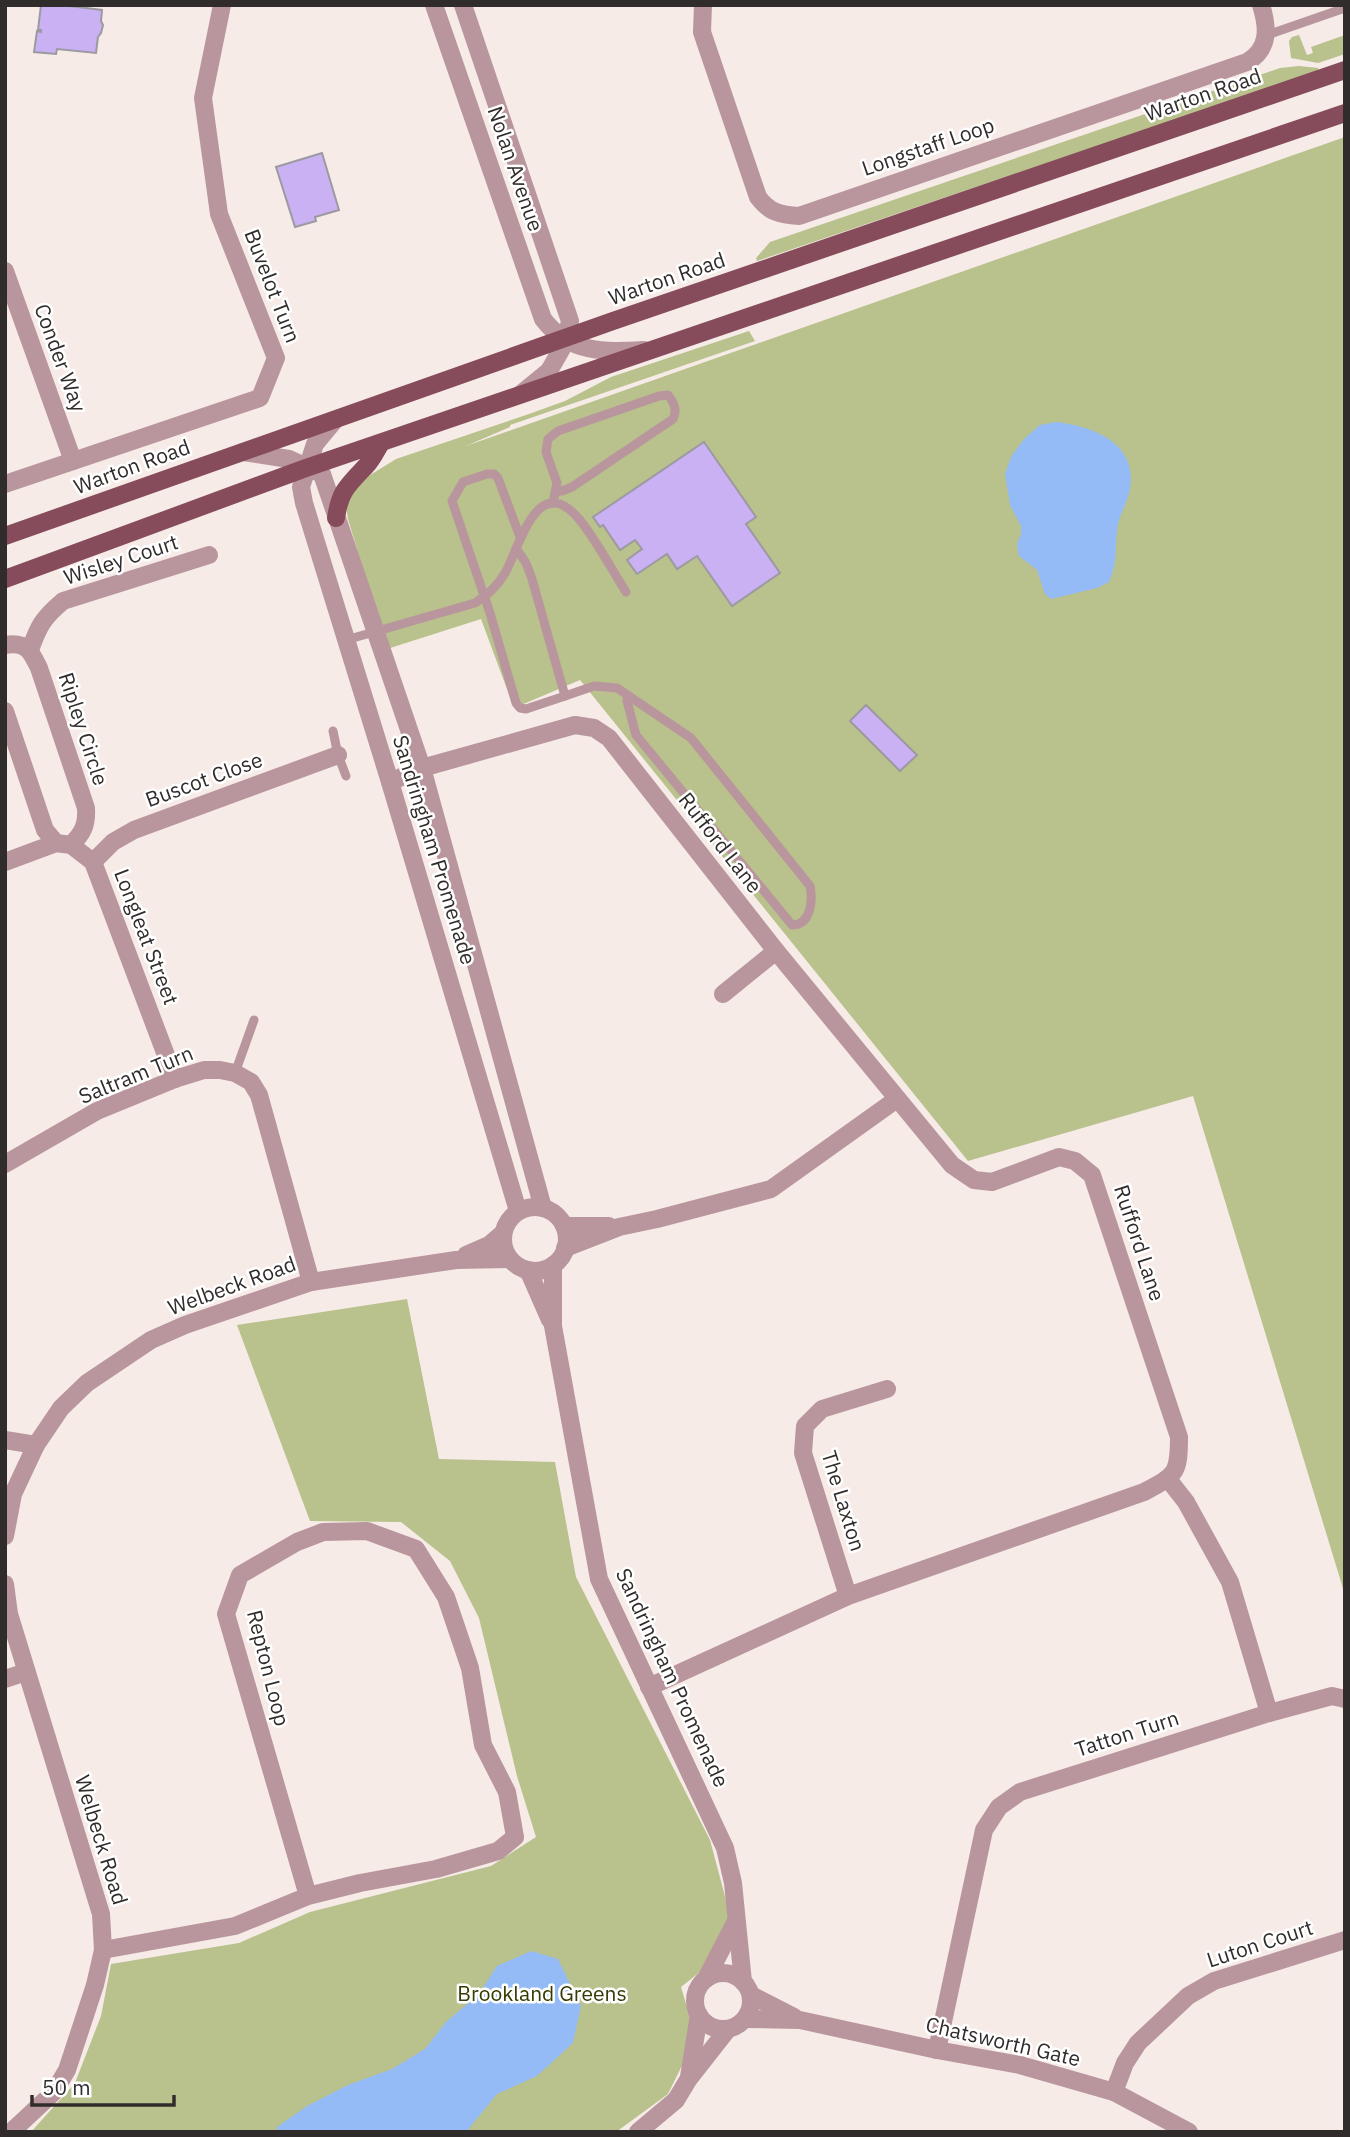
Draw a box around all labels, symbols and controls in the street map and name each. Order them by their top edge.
street label: Warton Road [1141,61,1265,127]
street label: Nolan Avenue [481,102,550,235]
street label: Longstaff Loop [858,110,998,182]
street label: Buvelot Turn [238,225,307,347]
street label: Warton Road [605,245,729,311]
street label: Conder Way [28,300,94,416]
street label: Warton Road [70,432,194,500]
street label: Wisley Court [60,527,181,591]
street label: Ripley Circle [53,669,115,789]
street label: Sandringham Promenade [387,732,483,968]
street label: Buscot Close [141,745,266,813]
street label: Rufford Lane [673,786,769,898]
street label: Longleat Street [108,865,186,1009]
street label: Saltram Turn [74,1038,197,1110]
street label: Rufford Lane [1108,1181,1172,1304]
street label: Welbeck Road [164,1249,300,1321]
street label: The Laxton [815,1447,873,1554]
street label: Sandringham Promenade [610,1564,736,1792]
street label: Repton Loop [241,1607,297,1729]
street label: Tatton Turn [1071,1703,1182,1763]
street label: Welbeck Road [69,1771,135,1908]
street label: Luton Court [1203,1913,1316,1973]
park label: Brookland Greens [457,1979,627,2007]
street label: Chatsworth Gate [923,2010,1083,2072]
scale bar [32,2064,173,2108]
text: 50 m [42,2073,91,2101]

